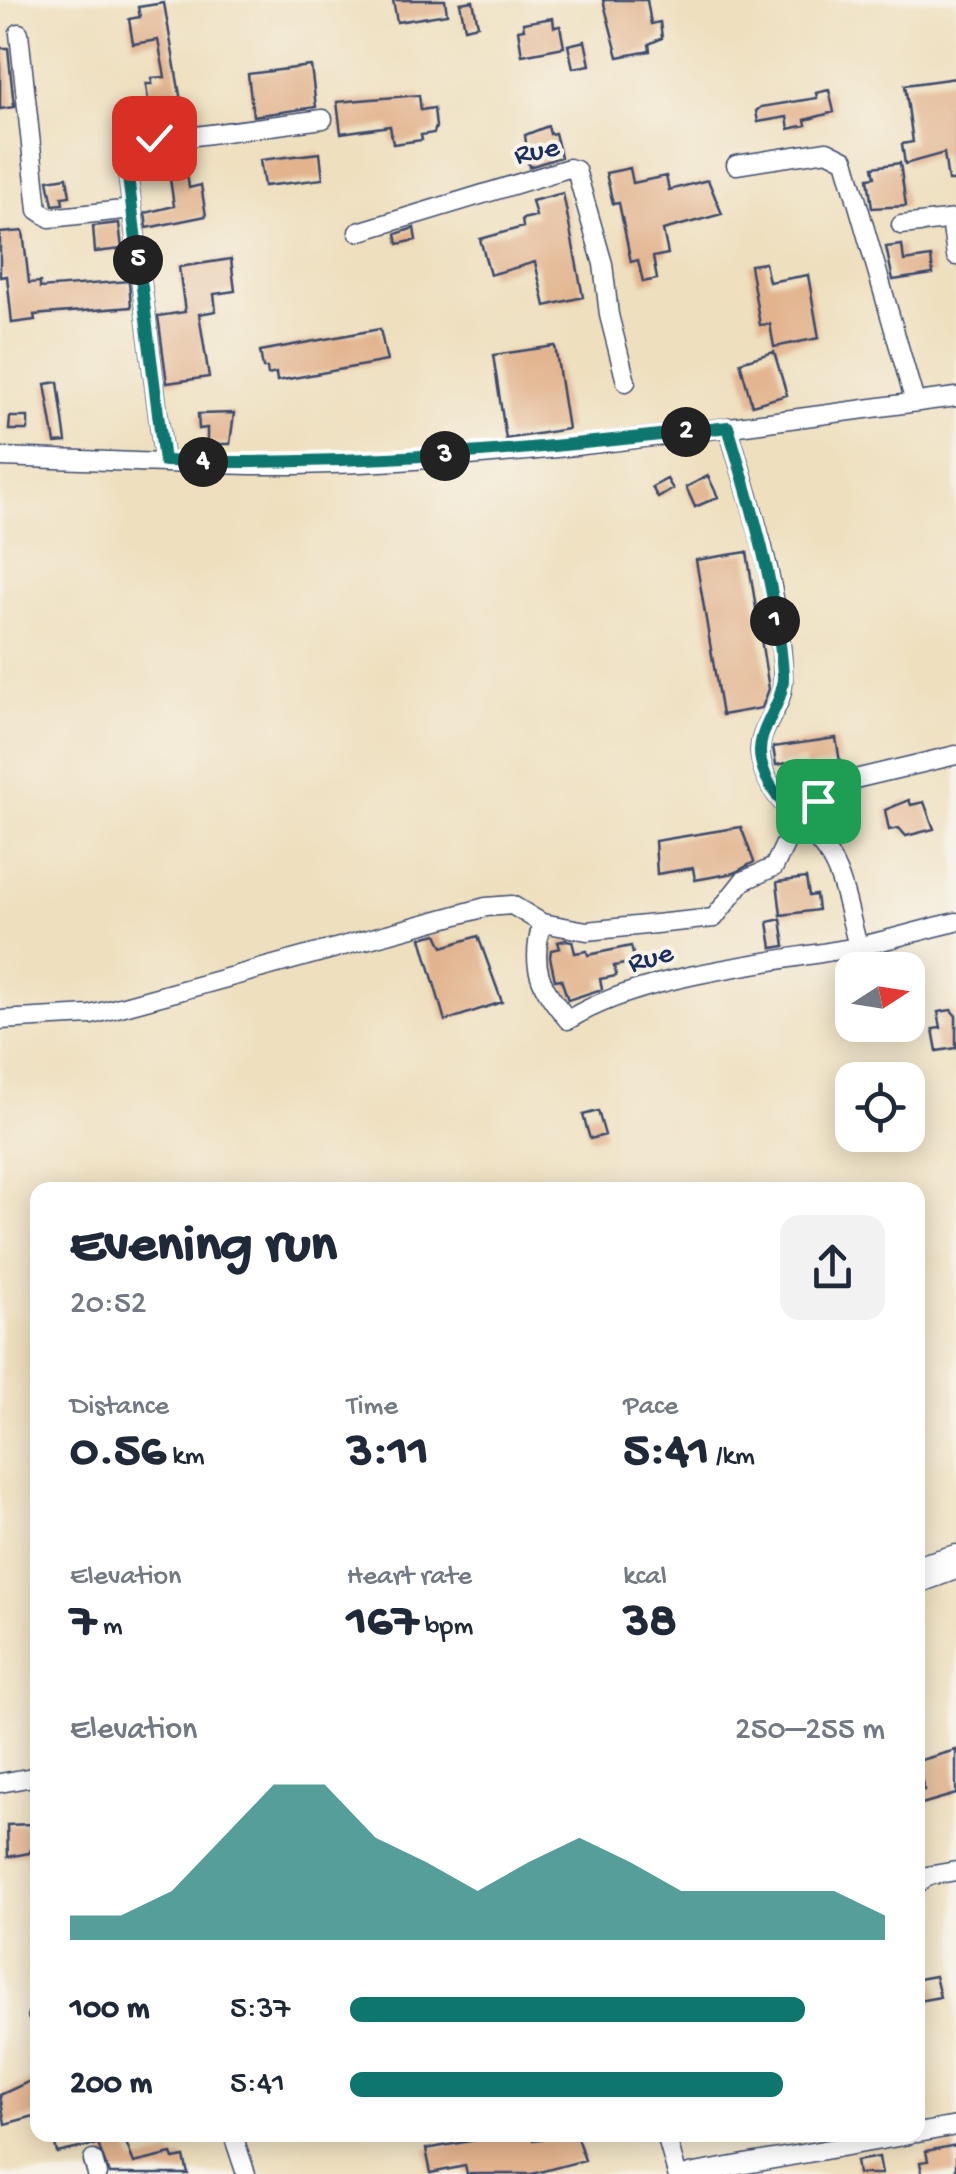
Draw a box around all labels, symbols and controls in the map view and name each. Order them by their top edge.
pin [112,96,197,181]
icon: check [127,111,182,166]
street label: Rue [511,131,563,175]
pin: 5 [113,235,163,285]
text: 5 [131,243,145,276]
pin: 2 [661,407,711,457]
text: 2 [679,415,693,448]
pin: 3 [420,431,470,481]
pin: 4 [178,437,228,487]
text: 3 [438,439,452,472]
text: 4 [196,445,210,478]
pin: 1 [750,596,800,646]
text: 1 [769,604,781,637]
pin [776,759,861,844]
icon: arrive [791,774,846,829]
street label: Rue [624,937,678,983]
north arrow [835,952,925,1042]
map controls [835,952,925,1152]
button: locate [835,1062,925,1152]
button: share [780,1215,885,1320]
text: Evening run [70,1216,337,1280]
text: 20:52 [70,1286,146,1324]
text: Distance [70,1391,169,1424]
text: Time [347,1391,398,1424]
text: Pace [623,1391,678,1424]
text: 0.56 [70,1424,166,1483]
text: 3:11 [347,1424,429,1483]
text: 5:41 [623,1424,709,1483]
text: km [166,1441,205,1474]
text: /km [709,1441,755,1474]
text: Elevation [70,1561,181,1594]
text: Heart rate [347,1561,472,1594]
text: kcal [623,1561,667,1594]
text: 7 [70,1594,96,1653]
text: 167 [347,1594,418,1653]
text: 38 [623,1594,677,1653]
text: m [96,1611,123,1644]
text: bpm [418,1611,473,1644]
text: Elevation [70,1712,197,1750]
text: 250–255 m [735,1712,885,1750]
text: 100 m [70,1991,150,2029]
text: 5:37 [230,1991,290,2029]
text: 200 m [70,2066,152,2104]
text: 5:41 [230,2066,285,2104]

